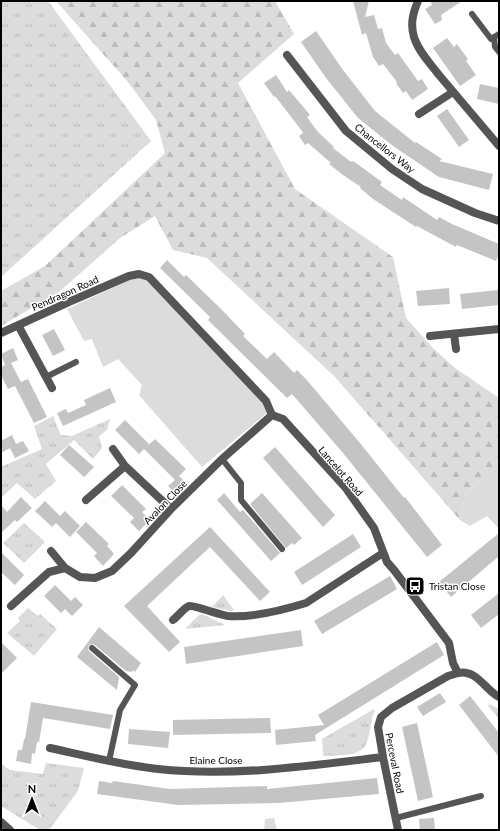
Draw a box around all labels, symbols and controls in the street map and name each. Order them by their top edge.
street label: Chancellors Way [352,121,418,176]
street label: Pendragon Road [30,273,100,313]
street label: Lancelot Road [316,444,366,498]
street label: Avalon Close [141,477,189,527]
bus stop icon: Tristan Close [404,575,426,597]
place label: Tristan Close [429,580,485,592]
street label: Perceval Road [383,732,407,794]
street label: Elaine Close [189,754,243,766]
north arrow [12,779,52,819]
text: N [28,782,36,795]

